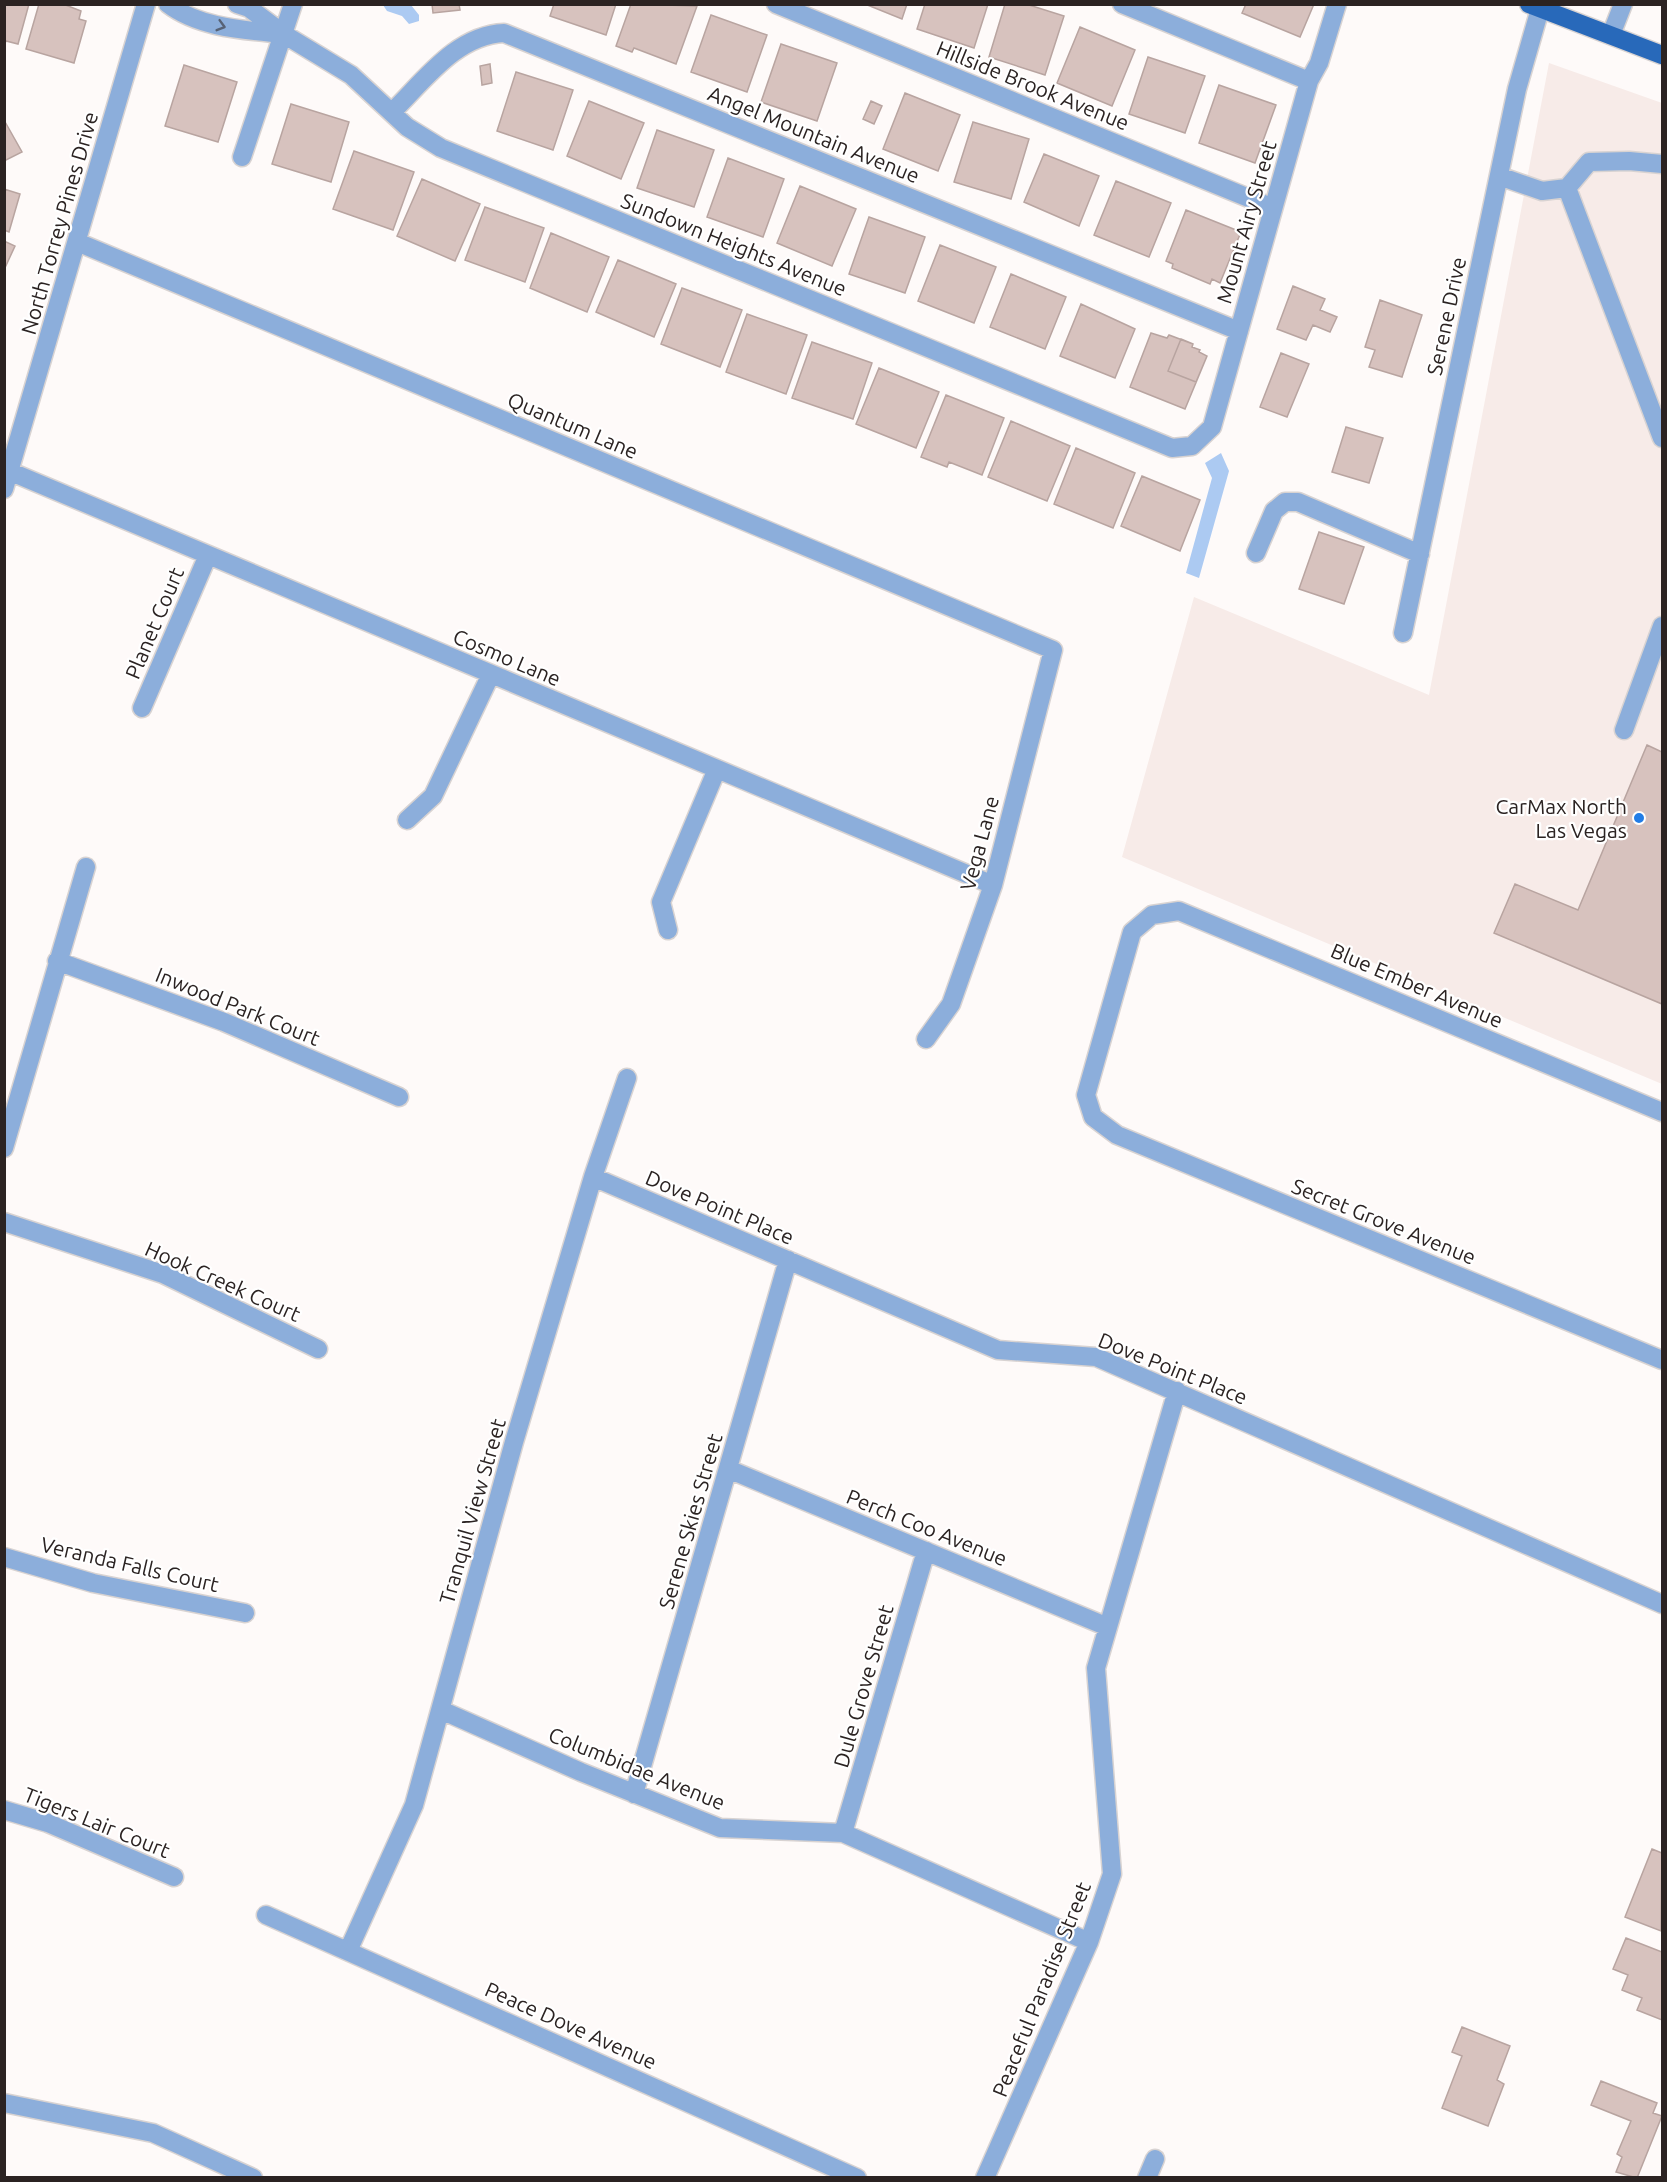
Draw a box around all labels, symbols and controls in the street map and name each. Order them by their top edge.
one-way arrow [215,19,226,31]
street label: Hillside Brook Avenue [933,35,1133,135]
street label: Angel Mountain Avenue [705,81,923,187]
street label: North Torrey Pines Drive [16,109,102,337]
street label: Mount Airy Street [1211,138,1281,306]
street label: Sundown Heights Avenue [618,188,850,300]
street label: Serene Drive [1422,255,1470,377]
street label: Quantum Lane [504,387,642,463]
street label: Planet Court [120,564,188,682]
street label: Cosmo Lane [450,624,564,690]
street label: Vega Lane [955,793,1003,893]
place label: CarMax North Las Vegas [1495,794,1627,842]
marker: CarMax North Las Vegas [1632,811,1646,825]
street label: Blue Ember Avenue [1327,938,1507,1032]
street label: Inwood Park Court [152,962,324,1050]
street label: Dove Point Place [642,1165,798,1249]
street label: Secret Grove Avenue [1288,1173,1480,1269]
street label: Hook Creek Court [142,1236,304,1326]
street label: Dove Point Place [1095,1327,1251,1409]
street label: Tranquil View Street [434,1415,510,1607]
street label: Serene Skies Street [653,1431,727,1611]
street label: Perch Coo Avenue [843,1484,1011,1570]
street label: Veranda Falls Court [39,1532,221,1596]
street label: Dule Grove Street [828,1602,898,1770]
street label: Columbidae Avenue [545,1722,729,1814]
street label: Tigers Lair Court [20,1782,174,1862]
street label: Peaceful Paradise Street [987,1878,1095,2100]
street label: Peace Dove Avenue [482,1976,660,2074]

